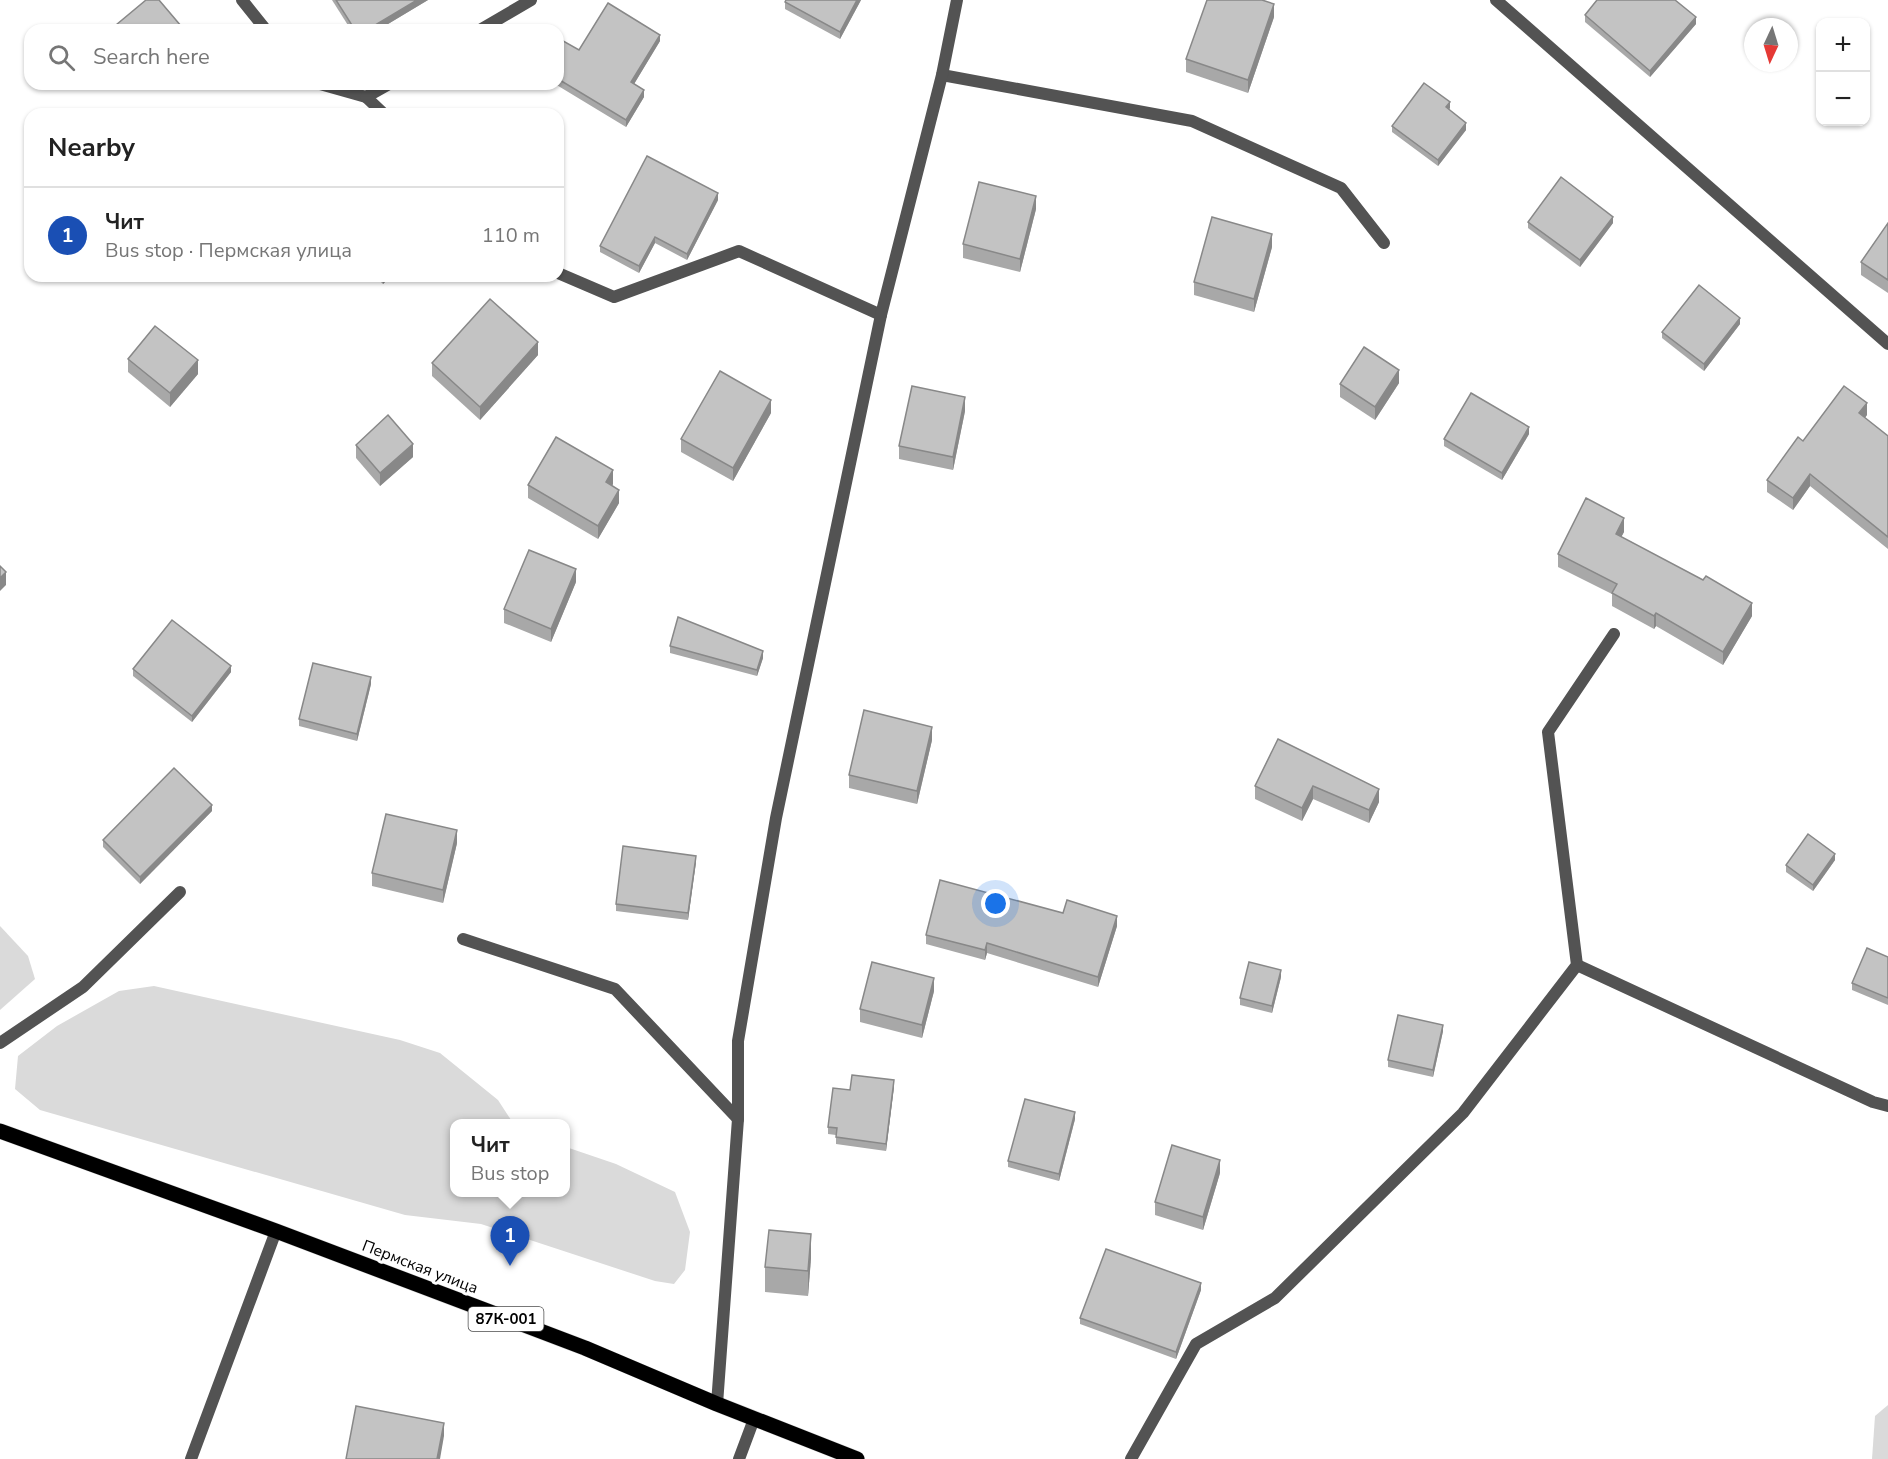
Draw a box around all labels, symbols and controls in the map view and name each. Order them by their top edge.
north arrow [1744,18,1798,72]
map controls [1816,18,1870,126]
button: + [1816,18,1870,72]
search box [24,24,564,90]
icon: search [45,41,78,74]
text: Search here [93,42,210,72]
button: − [1816,72,1870,126]
text: Nearby [48,130,135,165]
text: Чит [105,207,144,237]
text: 1 [62,222,74,249]
text: 110 m [482,222,540,249]
text: Bus stop · Пермская улица [105,237,352,264]
your location [981,889,1010,918]
popup [450,1119,570,1197]
text: Чит [471,1130,510,1160]
text: Bus stop [471,1160,549,1187]
pin: 1 [490,1216,530,1266]
street label: Пермская улица [359,1235,481,1299]
road number: 87К-001 [468,1307,544,1331]

